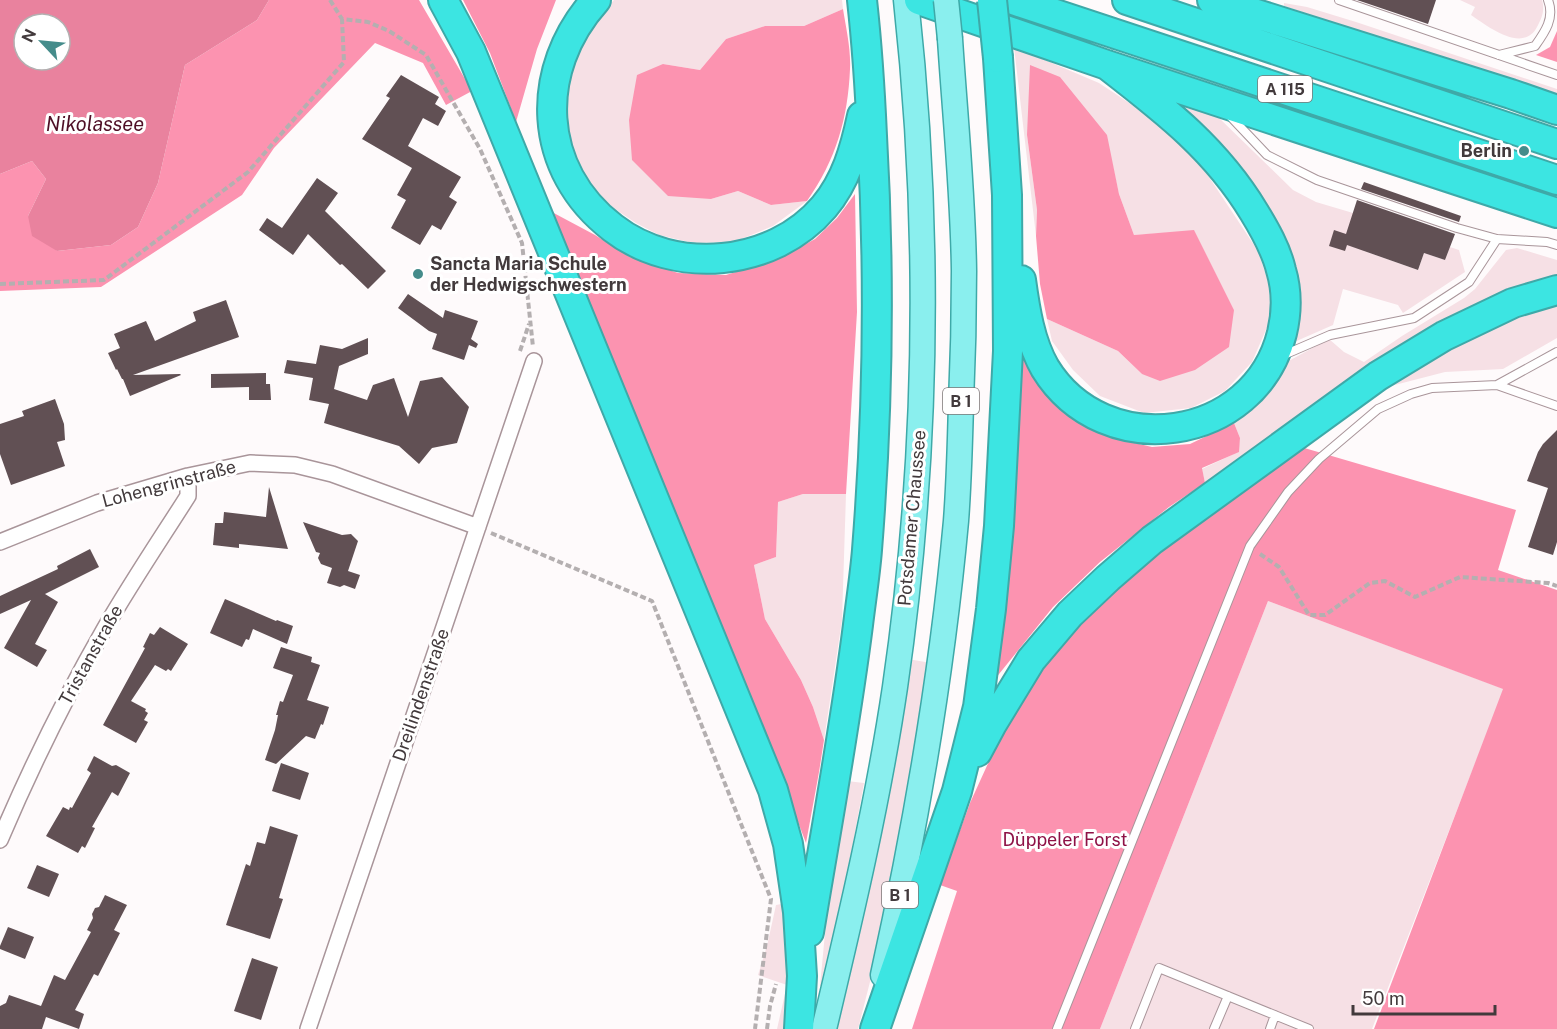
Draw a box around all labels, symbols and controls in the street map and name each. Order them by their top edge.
north arrow [12,12,72,72]
text: N [18,26,40,45]
road number: A 115 [1258,76,1312,102]
water label: Nikolassee [46,112,144,136]
place label: Berlin [1460,140,1512,161]
marker: Berlin [1517,144,1531,158]
place label: Sancta Maria Schule der Hedwigschwestern [430,253,627,295]
marker: Sancta Maria Schule der Hedwigschwestern [411,267,425,281]
road number: B 1 [943,388,979,414]
street label: Potsdamer Chaussee [893,429,930,607]
street label: Lohengrinstraße [100,456,238,511]
street label: Tristanstraße [54,601,127,708]
street label: Dreilindenstraße [388,626,453,764]
park label: Düppeler Forst [1003,829,1127,850]
road number: B 1 [882,882,918,908]
scale bar [1353,978,1496,1016]
text: 50 m [1362,988,1405,1009]

